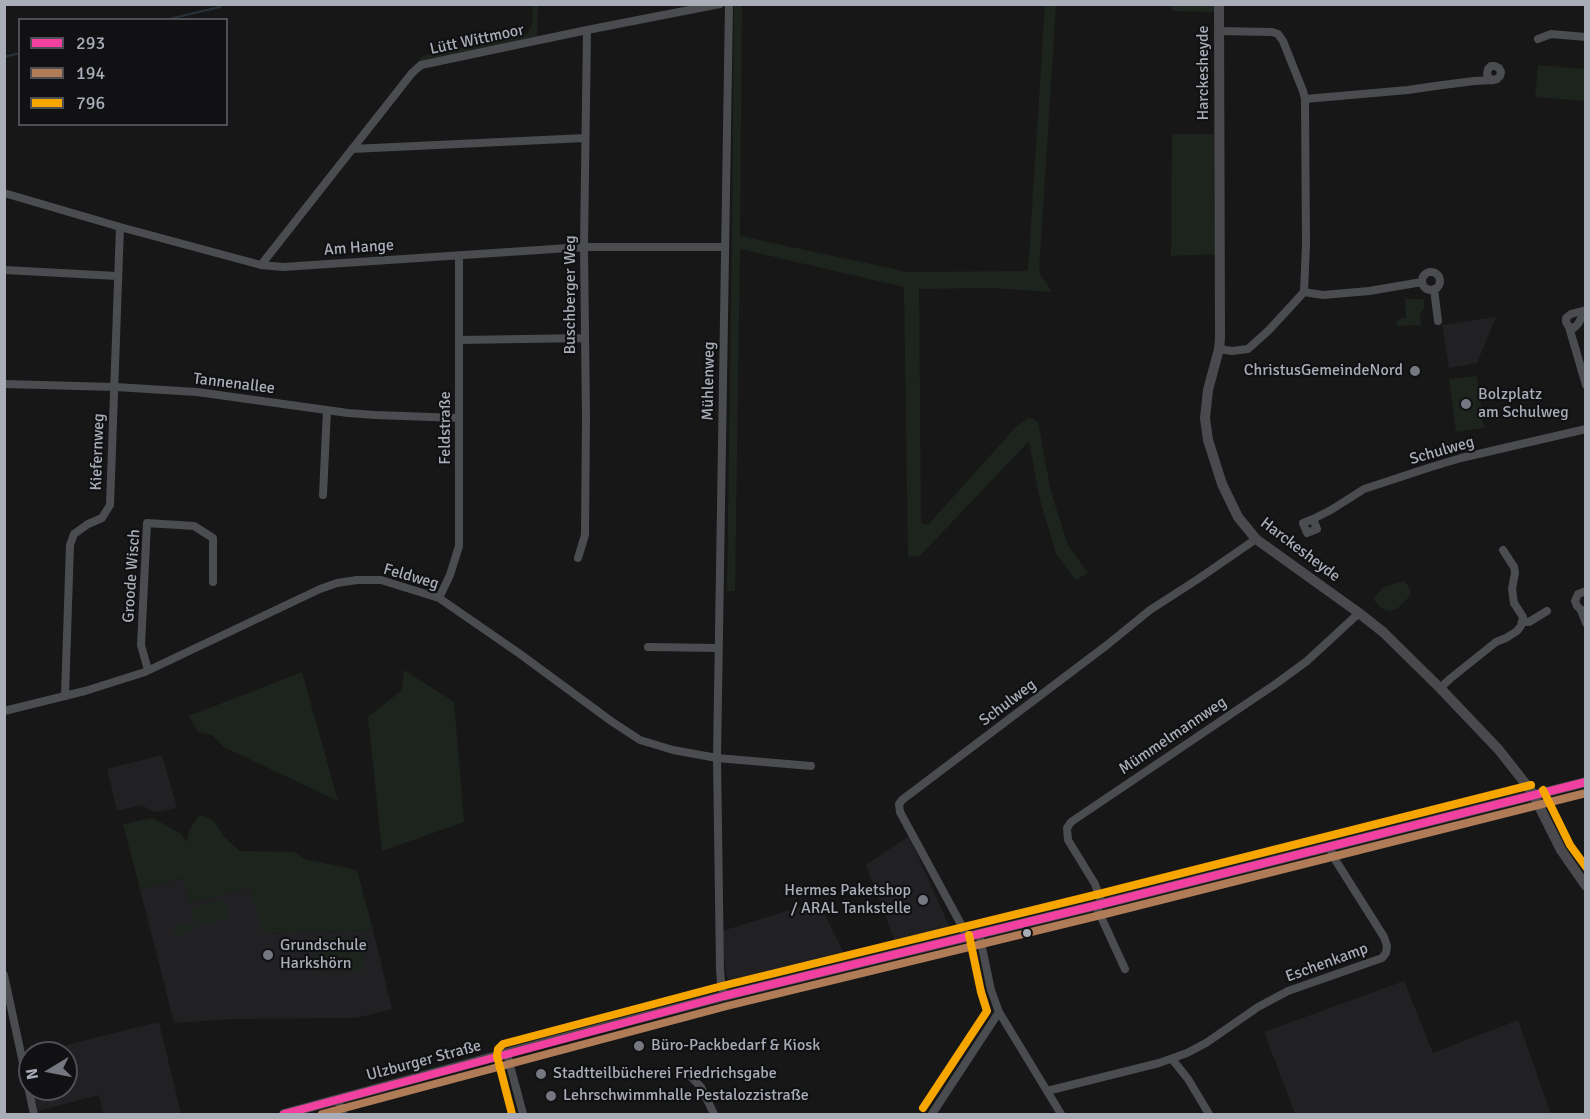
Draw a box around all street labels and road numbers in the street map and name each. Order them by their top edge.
street label: Lütt Wittmoor [428,21,526,59]
street label: Harckesheyde [1194,25,1214,121]
street label: Buschberger Weg [561,235,581,355]
street label: Am Hange [323,236,395,260]
street label: Mühlenweg [699,341,719,421]
street label: Tannenallee [192,369,276,399]
street label: Feldstraße [436,391,456,465]
street label: Kiefernweg [87,413,109,491]
street label: Schulweg [1407,433,1477,469]
street label: Harckesheyde [1256,514,1344,586]
street label: Groode Wisch [119,529,145,623]
street label: Feldweg [381,560,441,594]
street label: Schulweg [976,675,1040,731]
street label: Mümmelmannweg [1116,693,1230,779]
street label: Eschenkamp [1283,939,1371,987]
street label: Ulzburger Straße [365,1036,483,1086]

